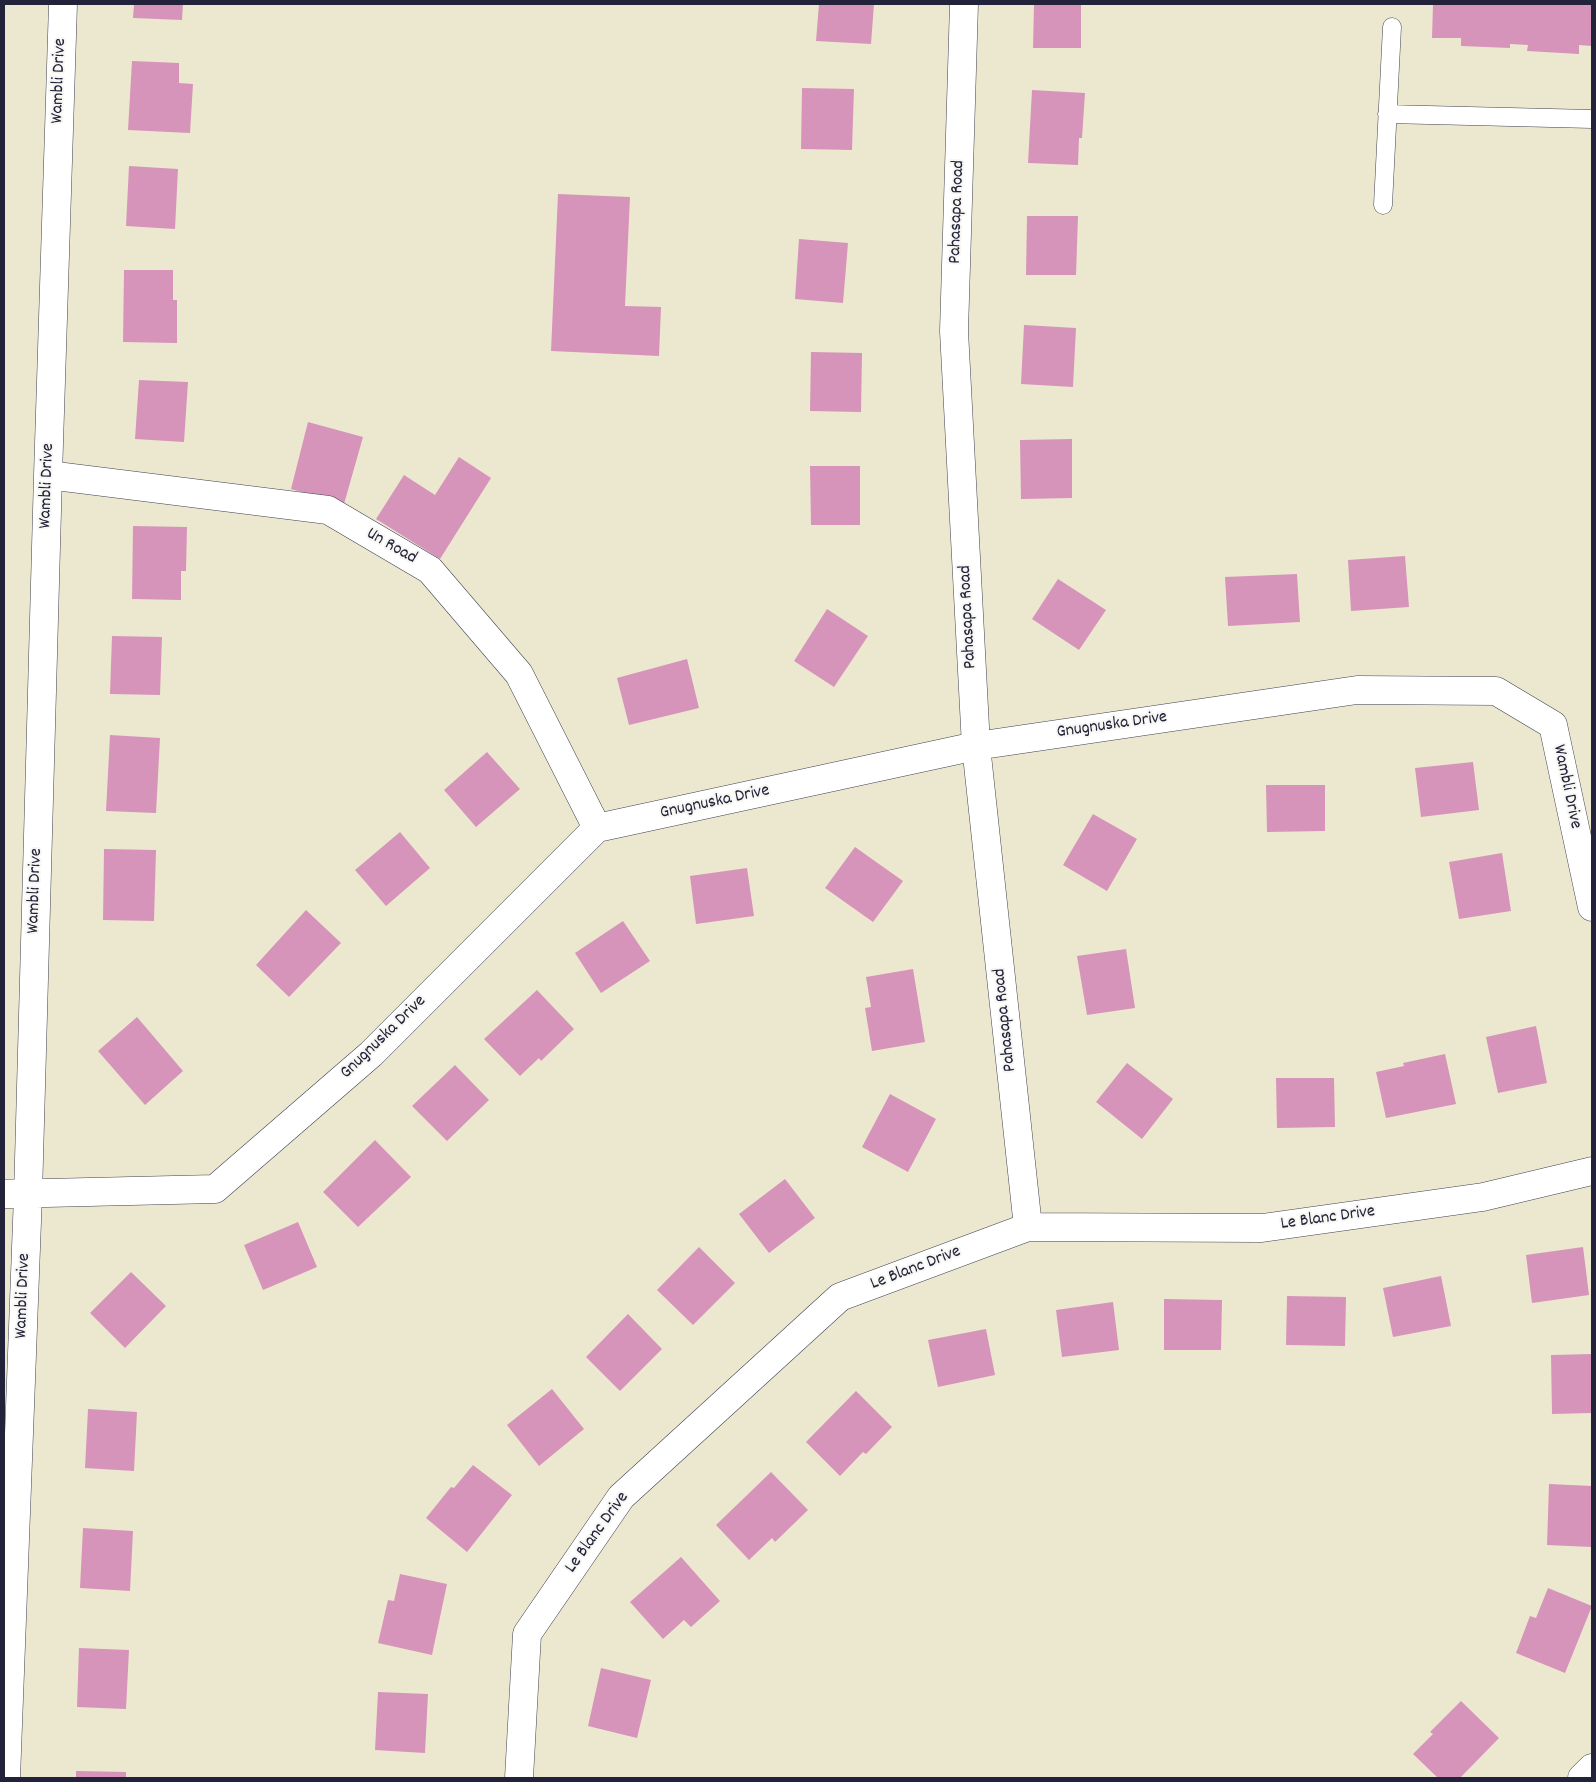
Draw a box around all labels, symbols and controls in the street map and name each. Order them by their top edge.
street label: Wambli Drive [48,38,72,124]
street label: Pahasapa Road [945,160,971,264]
street label: Wambli Drive [36,443,60,529]
street label: Un Road [362,524,420,570]
street label: Pahasapa Road [955,565,983,669]
street label: Gnugnuska Drive [1055,708,1169,744]
street label: Wambli Drive [1547,743,1585,831]
street label: Gnugnuska Drive [658,781,772,825]
street label: Wambli Drive [24,848,48,934]
street label: Pahasapa Road [990,967,1022,1073]
street label: Gnugnuska Drive [336,992,432,1084]
street label: Le Blanc Drive [1279,1202,1377,1236]
street label: Le Blanc Drive [868,1242,964,1296]
street label: Wambli Drive [12,1253,36,1339]
street label: Le Blanc Drive [561,1488,635,1578]

